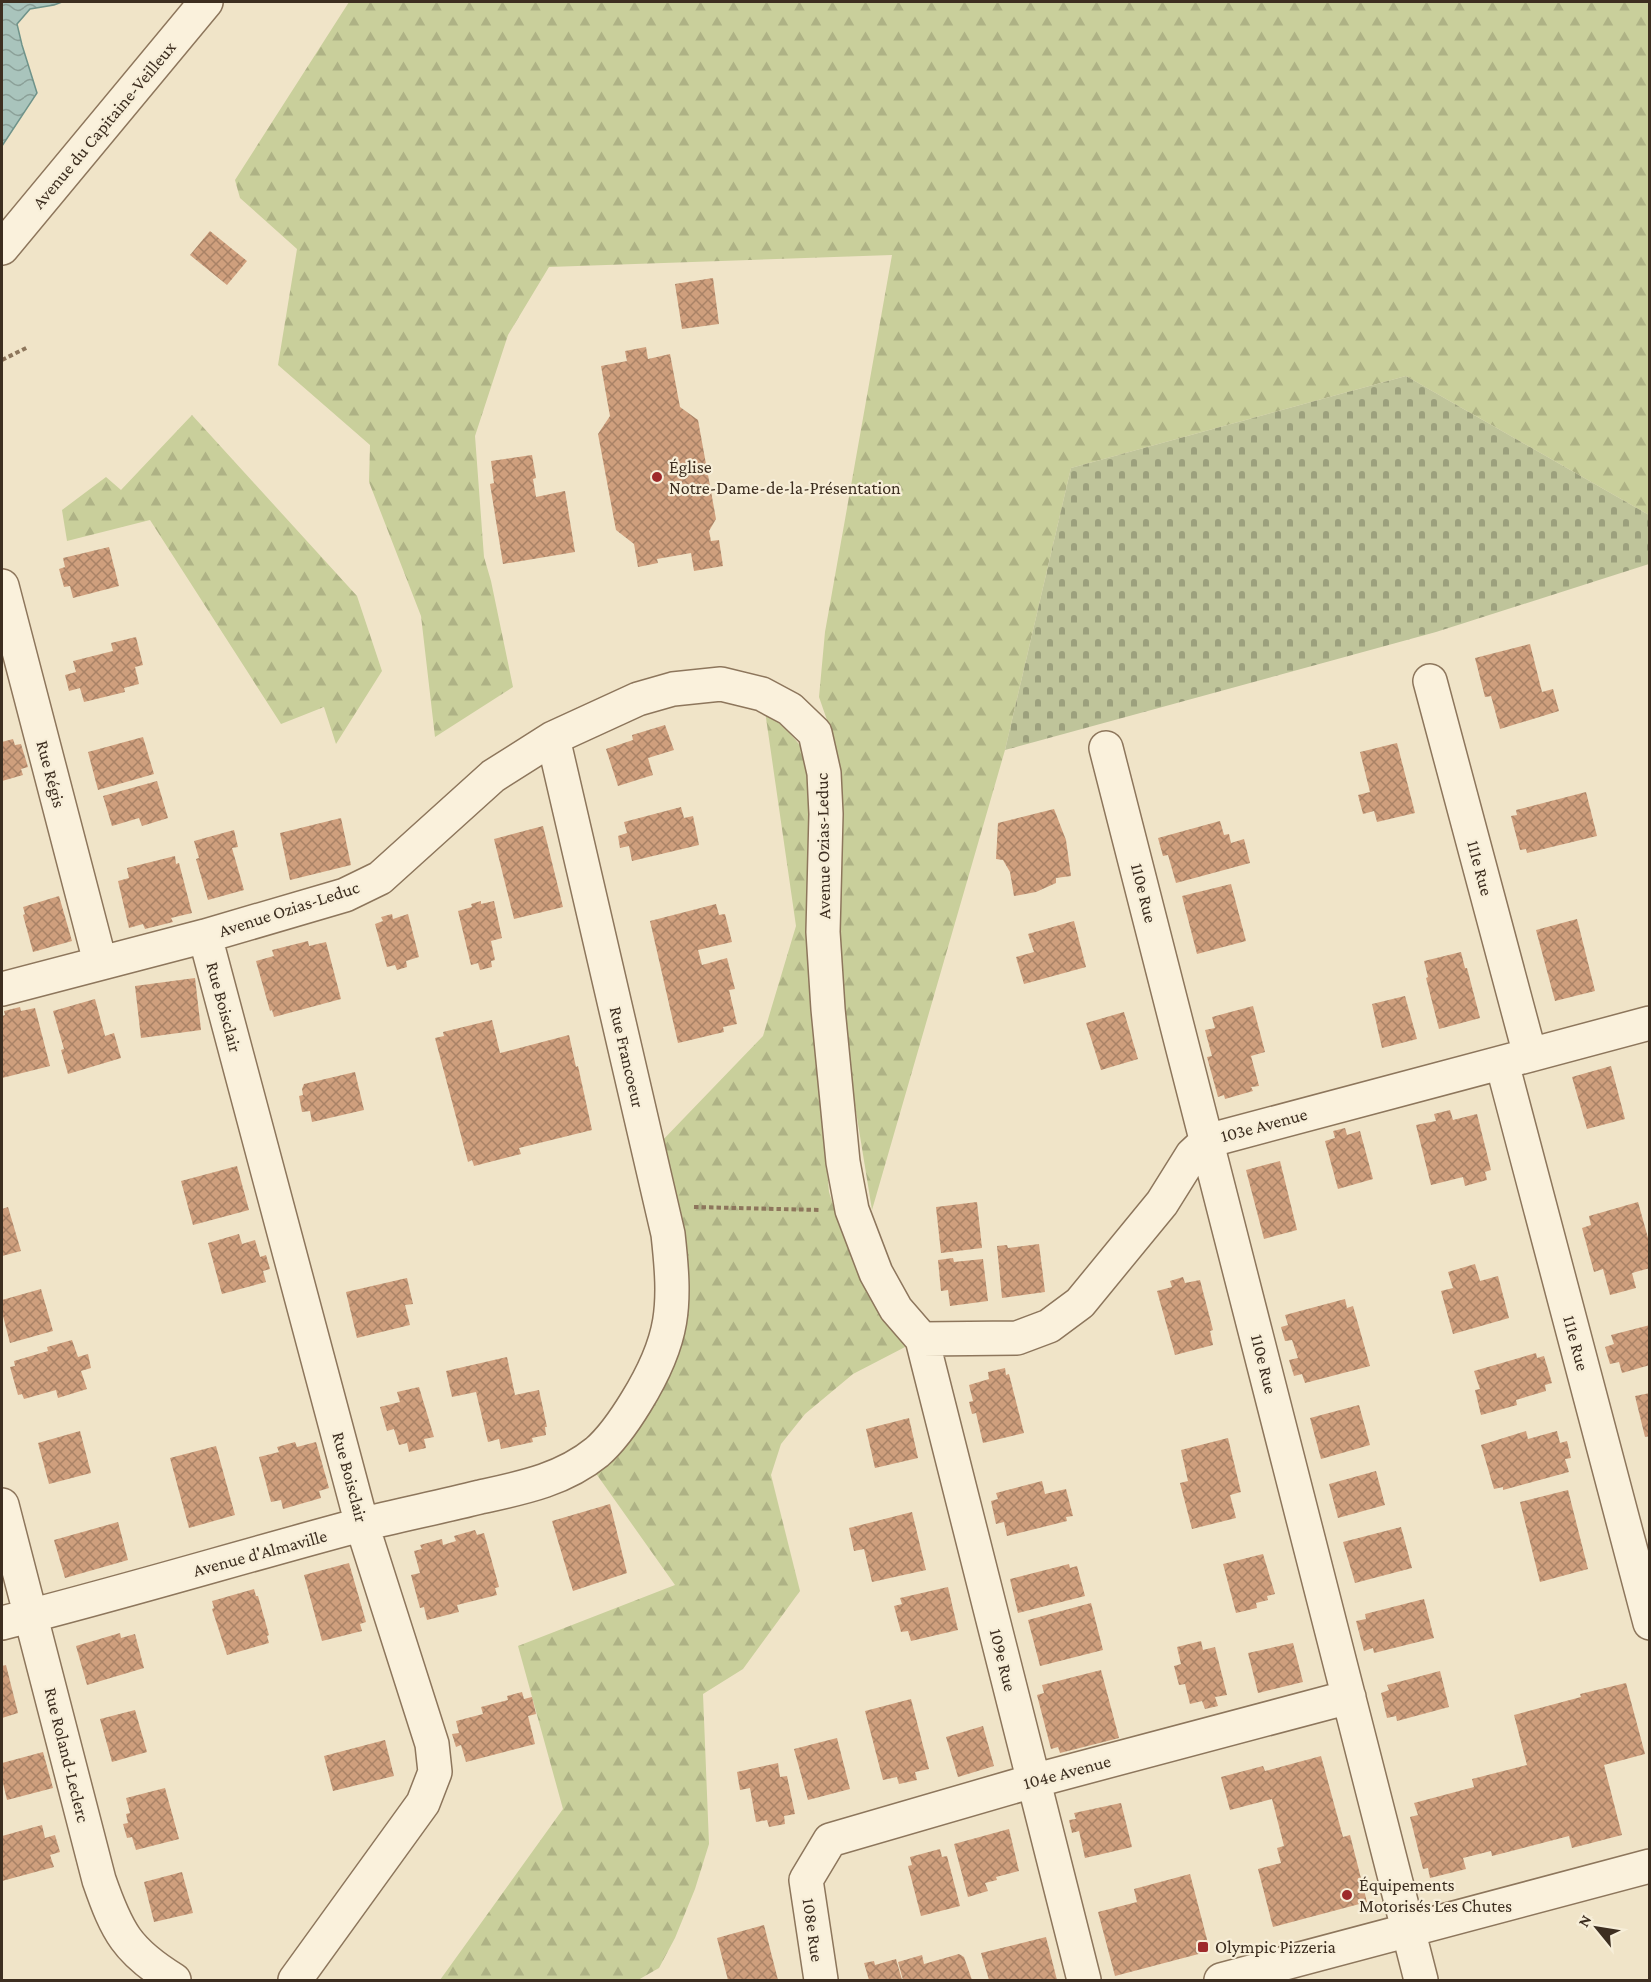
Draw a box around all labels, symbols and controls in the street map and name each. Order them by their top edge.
street label: Avenue du Capitaine-Veilleux [28,37,180,213]
place label: Église Notre-Dame-de-la-Présentation [669,457,901,498]
marker: Église Notre-Dame-de-la-Présentation [650,470,664,484]
street label: Rue Régis [32,738,70,810]
street label: Avenue Ozias-Leduc [812,772,834,919]
street label: 111e Rue [1463,838,1497,898]
street label: 110e Rue [1127,861,1161,925]
street label: Avenue Ozias-Leduc [216,877,362,941]
street label: Rue Boisclair [202,960,246,1055]
street label: Rue Francoeur [606,1004,649,1110]
street label: 103e Avenue [1219,1104,1310,1146]
street label: 111e Rue [1559,1313,1593,1373]
street label: 110e Rue [1247,1332,1281,1396]
street label: Rue Boisclair [328,1430,372,1525]
street label: Avenue d'Almaville [191,1525,329,1581]
street label: 109e Rue [986,1627,1020,1693]
street label: Rue Roland-Leclerc [41,1685,94,1825]
street label: 104e Avenue [1021,1751,1113,1793]
place label: Équipements Motorisés Les Chutes [1359,1875,1512,1916]
marker: Équipements Motorisés Les Chutes [1340,1888,1354,1902]
street label: 108e Rue [799,1897,827,1963]
north arrow [1567,1898,1627,1958]
text: N [1574,1912,1595,1930]
place label: Olympic Pizzeria [1215,1937,1336,1957]
marker: Olympic Pizzeria [1196,1940,1210,1954]

